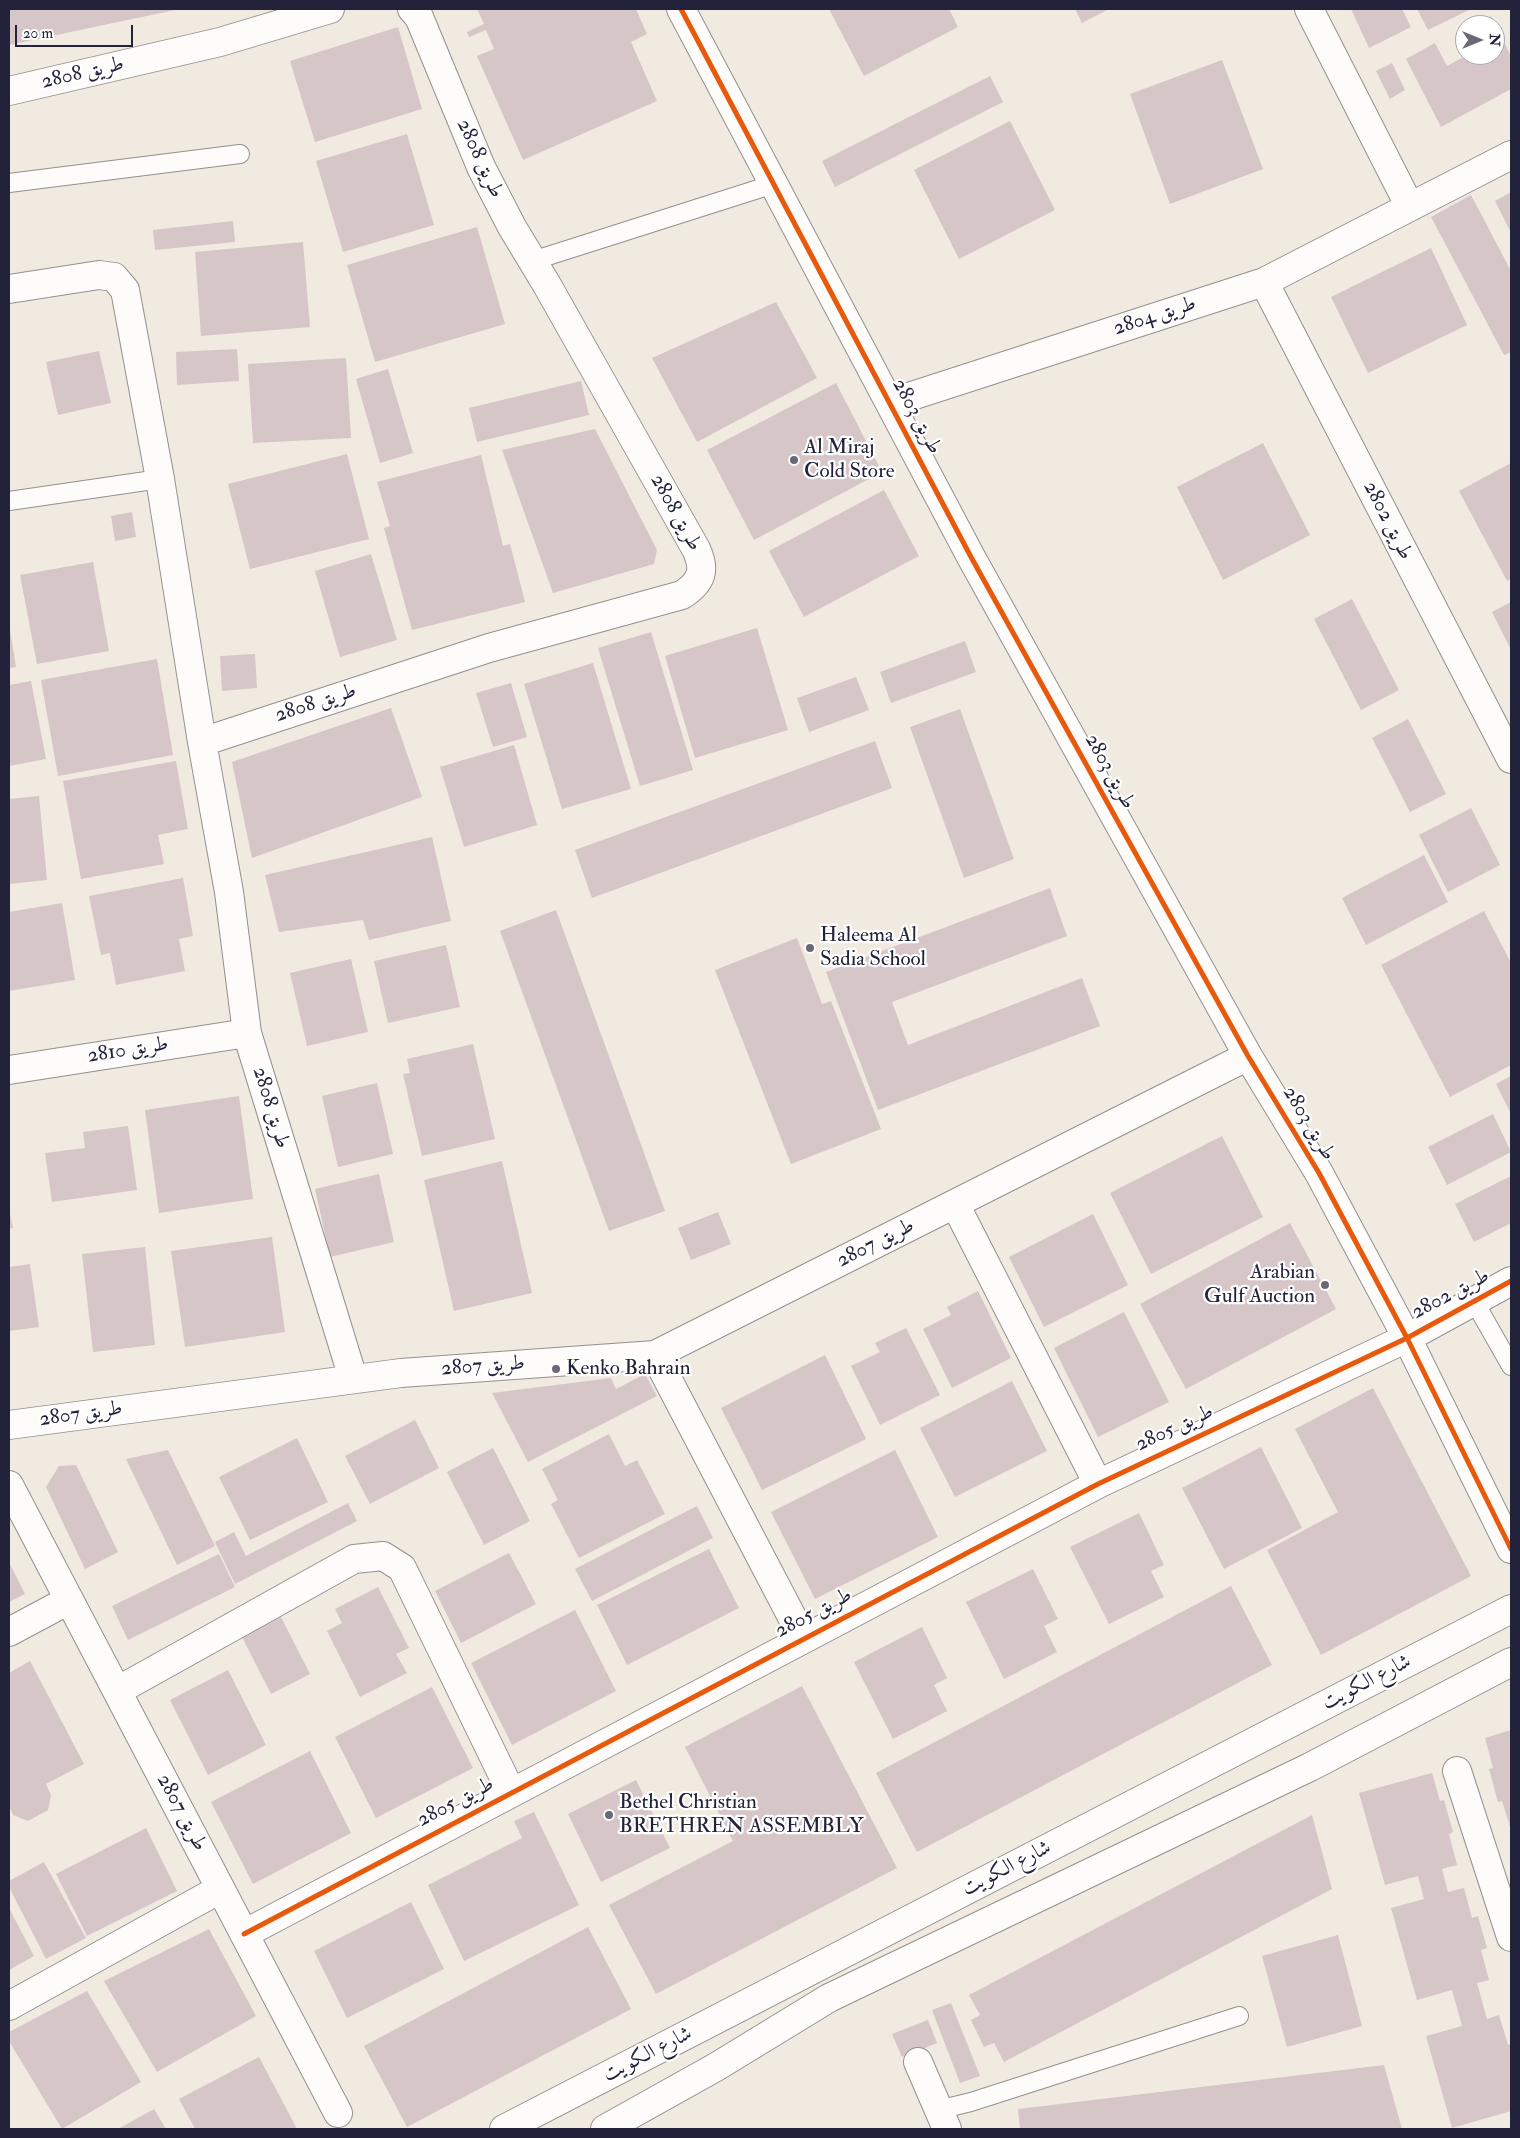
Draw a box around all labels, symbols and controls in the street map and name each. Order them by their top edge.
scale bar [18,15,135,47]
north arrow [1455,15,1505,65]
text: 20 m [23,24,53,43]
text: N [1486,34,1503,46]
street label: طريق 2808 [39,52,127,96]
street label: طريق 2808 [450,116,508,202]
street label: طريق 2804 [1111,292,1199,342]
street label: طريق 2803 [886,375,946,459]
place label: Al Miraj Cold Store [804,435,895,485]
marker: Al Miraj Cold Store [788,454,800,466]
street label: طريق 2808 [644,470,706,556]
street label: طريق 2802 [1357,478,1417,564]
street label: طريق 2808 [272,679,360,729]
street label: طريق 2803 [1078,730,1140,814]
place label: Haleema Al Sadia School [820,923,926,973]
marker: Haleema Al Sadia School [804,942,816,954]
street label: طريق 2810 [86,1032,170,1070]
street label: طريق 2808 [246,1064,294,1152]
street label: طريق 2803 [1276,1082,1340,1166]
street label: طريق 2807 [833,1214,919,1274]
place label: Arabian Gulf Auction [1204,1260,1315,1310]
street label: طريق 2802 [1408,1264,1494,1326]
marker: Arabian Gulf Auction [1319,1279,1331,1291]
street label: طريق 2807 [440,1352,526,1382]
place label: Kenko Bahrain [566,1356,690,1382]
marker: Kenko Bahrain [550,1363,562,1375]
street label: طريق 2807 [38,1397,124,1433]
street label: طريق 2805 [1132,1400,1218,1458]
street label: طريق 2805 [771,1583,857,1645]
street label: شارع الكويت [1318,1650,1416,1716]
street label: طريق 2807 [150,1770,212,1856]
street label: طريق 2805 [413,1772,499,1834]
place label: Bethel Christian BRETHREN ASSEMBLY [619,1790,864,1840]
marker: Bethel Christian BRETHREN ASSEMBLY [603,1809,615,1821]
street label: شارع الكويت [958,1836,1056,1902]
street label: شارع الكويت [599,2022,697,2088]

